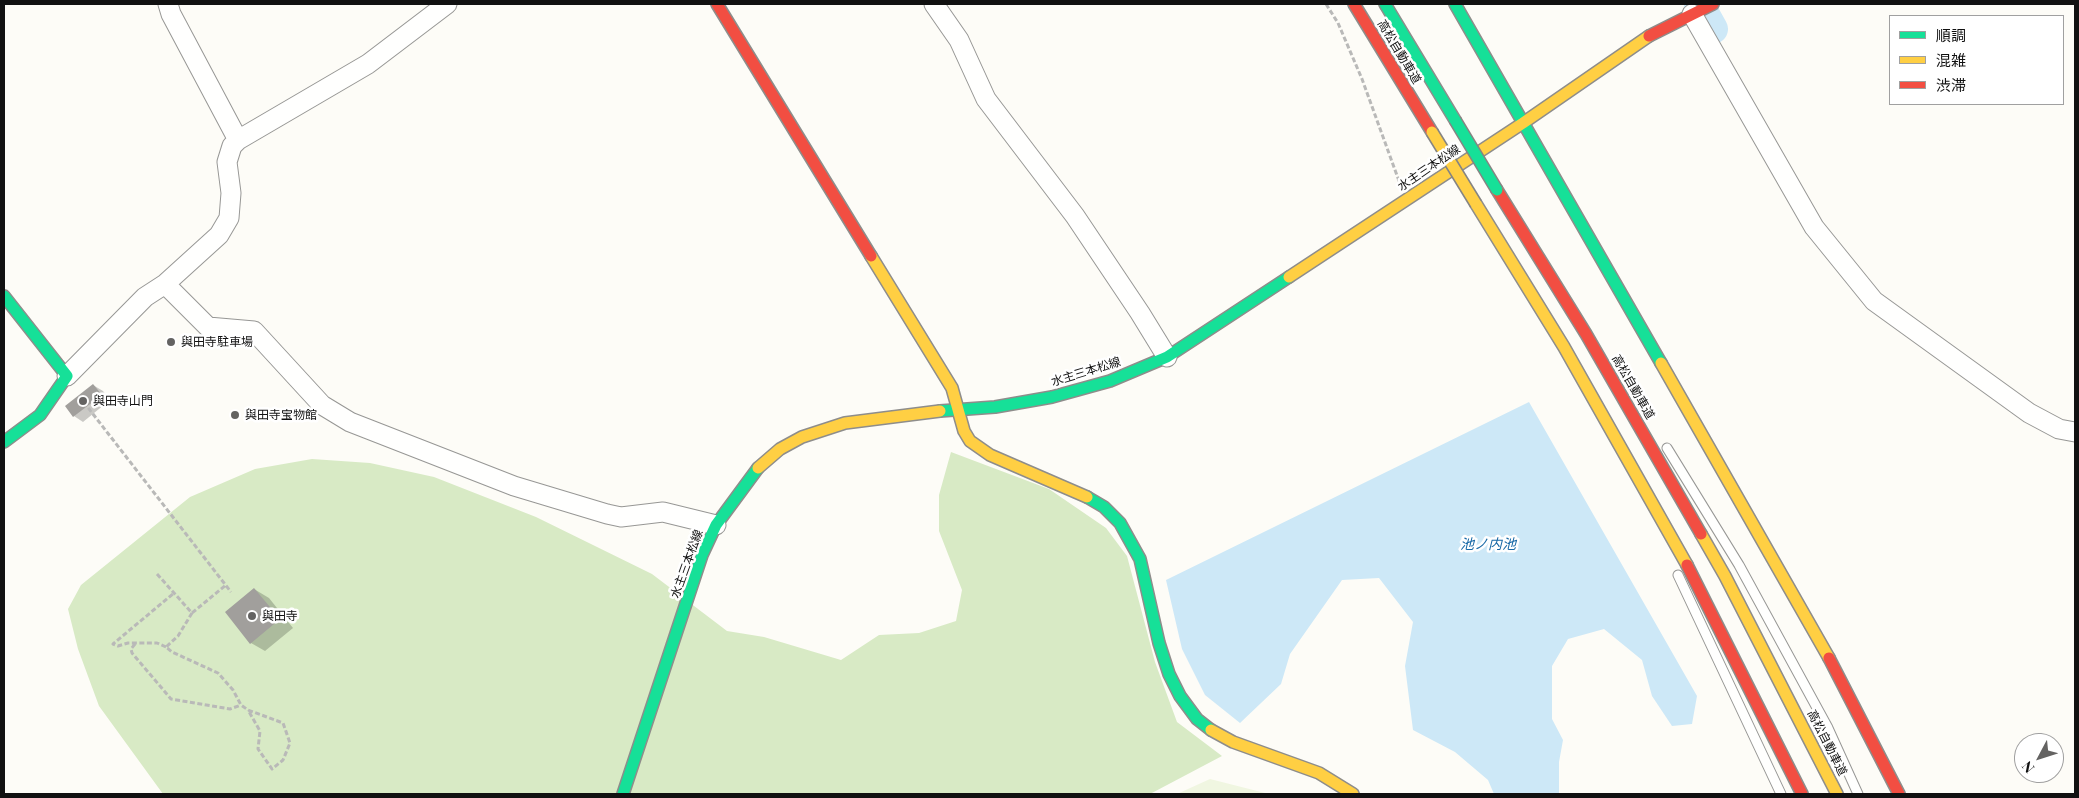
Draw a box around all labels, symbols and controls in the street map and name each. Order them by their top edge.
legend [1889,15,2064,105]
street label: 高松自動車道 [1374,17,1424,87]
text: 順調 [1936,25,1966,45]
text: 混雑 [1936,50,1966,70]
text: 渋滞 [1936,75,1966,95]
street label: 水主三本松線 [1395,142,1463,194]
place label: 與田寺駐車場 [181,335,253,349]
marker: 與田寺駐車場 [165,336,177,348]
street label: 高松自動車道 [1609,352,1657,422]
street label: 水主三本松線 [1049,355,1123,389]
place label: 與田寺山門 [93,394,153,408]
marker: 與田寺山門 [77,395,89,407]
place label: 與田寺宝物館 [245,408,317,422]
marker: 與田寺宝物館 [229,409,241,421]
street label: 水主三本松線 [668,528,706,600]
water label: 池ノ内池 [1460,537,1516,553]
place label: 與田寺 [262,609,298,623]
marker: 與田寺 [246,610,258,622]
street label: 高松自動車道 [1804,708,1850,778]
north arrow [2014,733,2064,783]
text: N [2017,757,2038,777]

